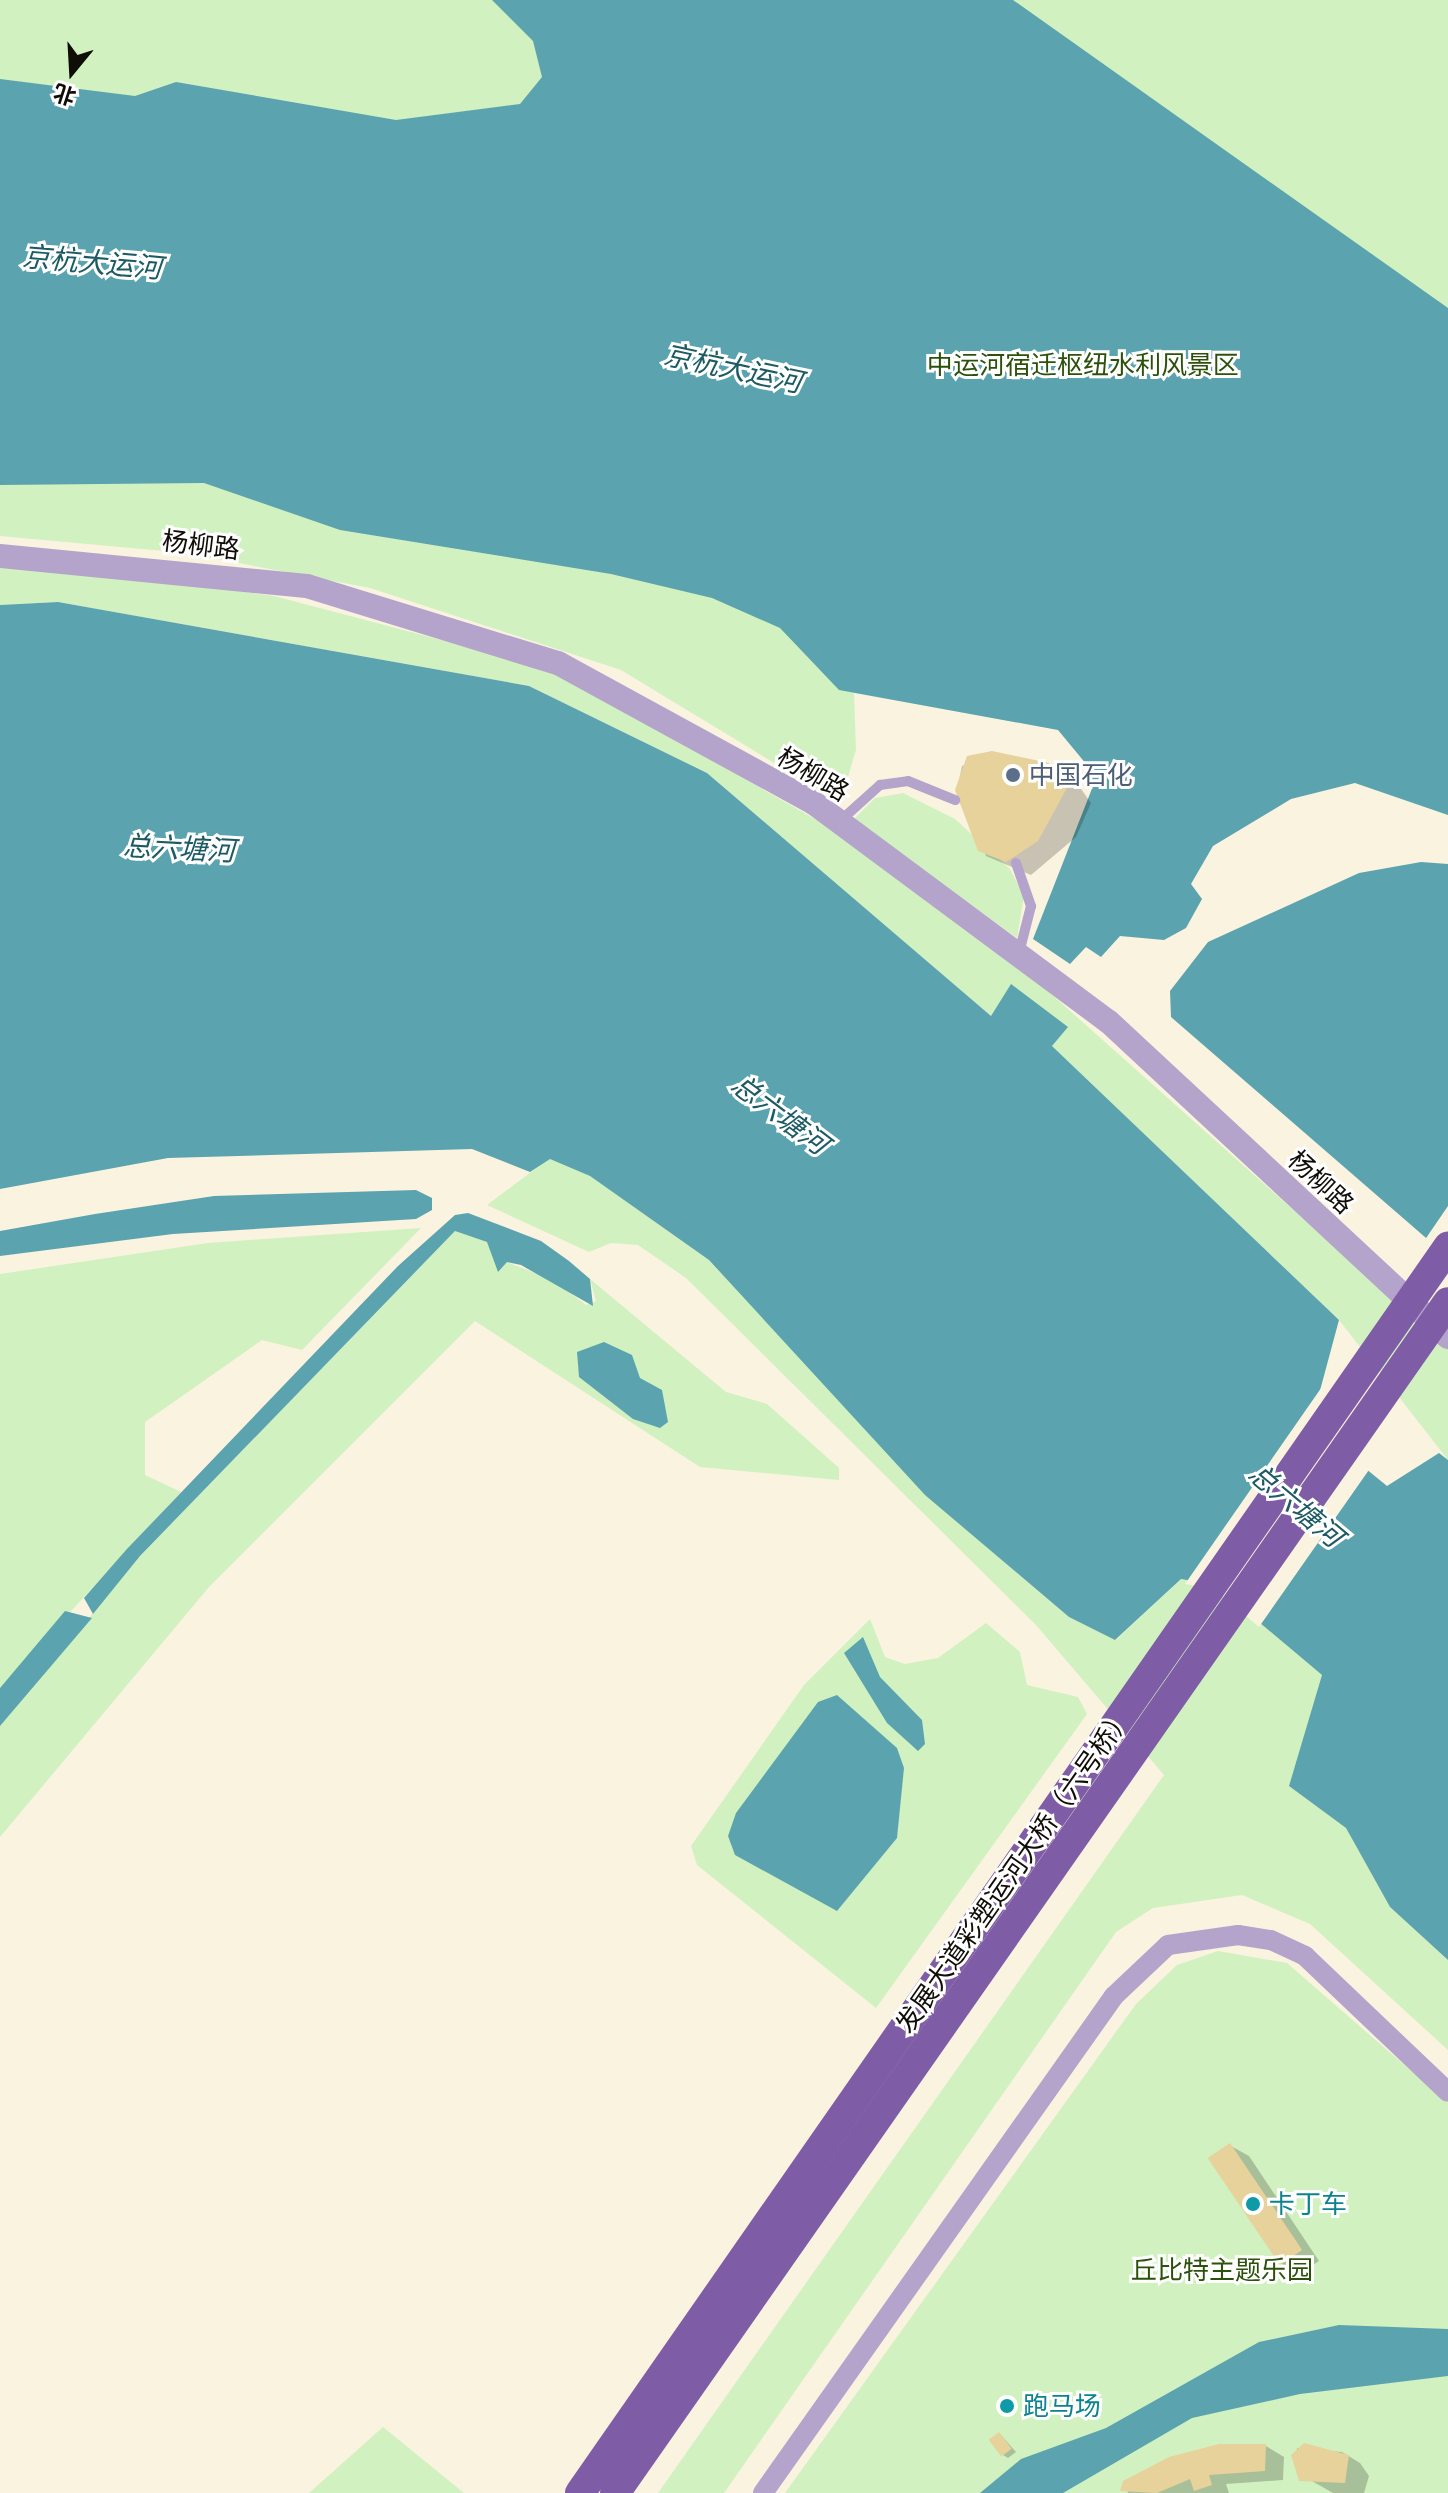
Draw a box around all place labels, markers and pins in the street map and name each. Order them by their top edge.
place label: 中国石化 [1029,759,1133,791]
marker: 中国石化 [1004,766,1022,784]
place label: 卡丁车 [1269,2188,1347,2220]
marker: 卡丁车 [1244,2195,1262,2213]
place label: 跑马场 [1023,2390,1101,2422]
marker: 跑马场 [998,2397,1016,2415]

